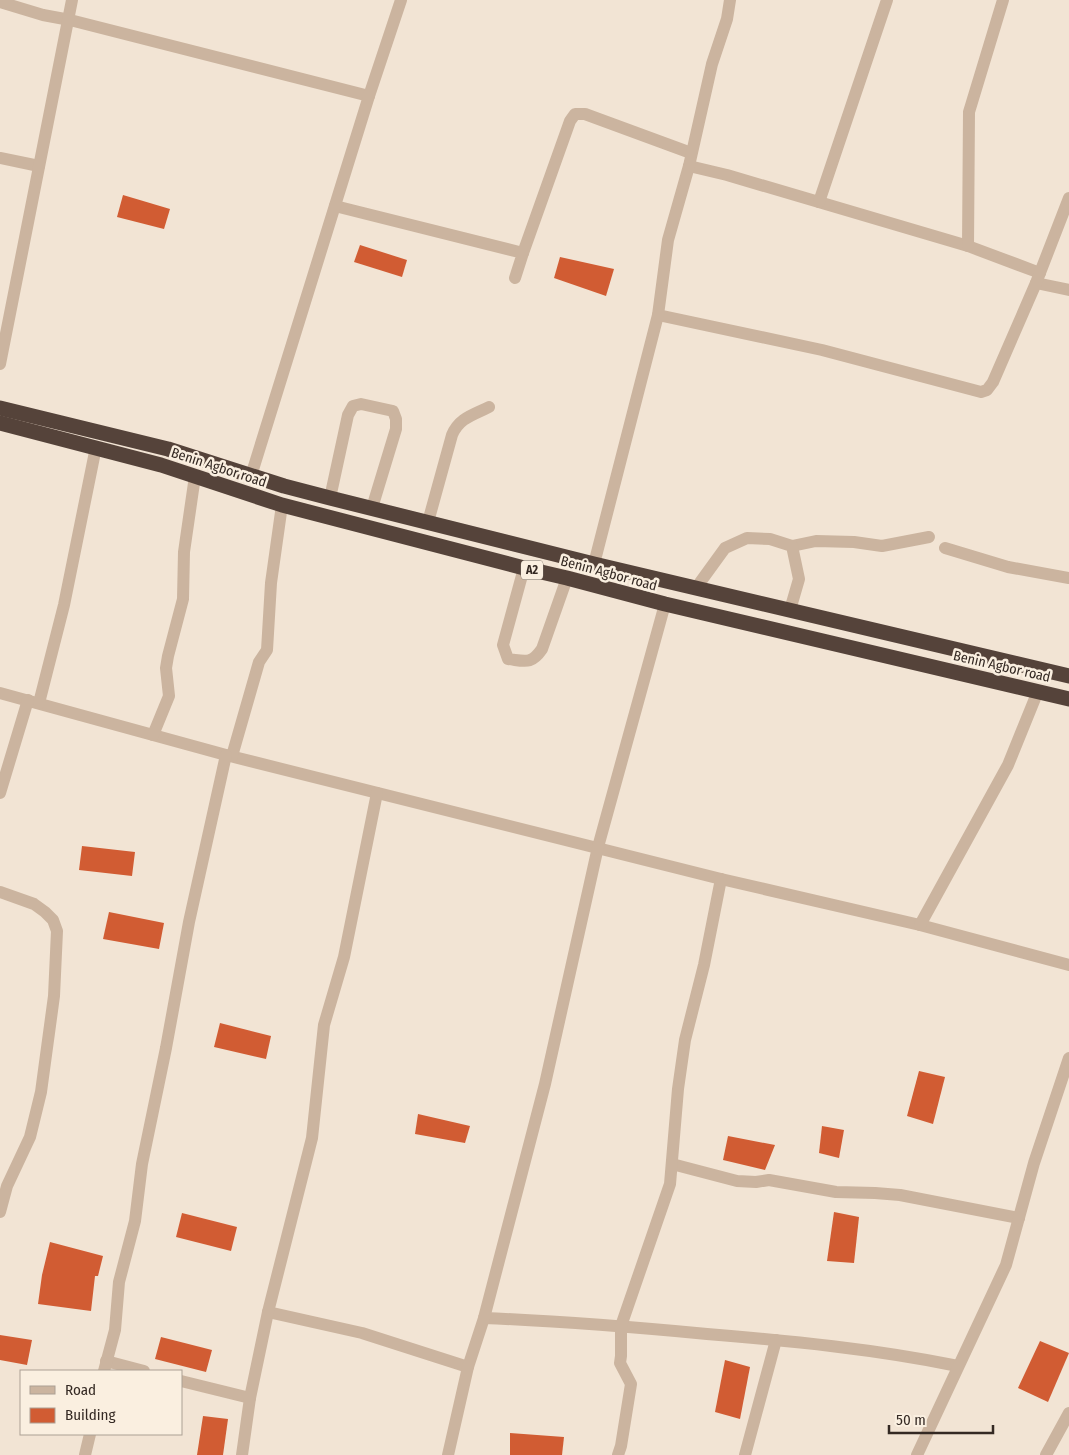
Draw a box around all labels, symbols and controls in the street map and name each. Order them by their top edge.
street label: Benin Agbor road [169,444,269,491]
street label: Benin Agbor road [559,552,659,595]
road number: A2 [521,560,543,580]
street label: Benin Agbor road [952,647,1052,686]
legend [20,1370,182,1435]
text: Road [65,1381,96,1399]
scale bar [889,1402,993,1434]
text: Building [65,1406,116,1424]
text: 50 m [896,1411,926,1429]

